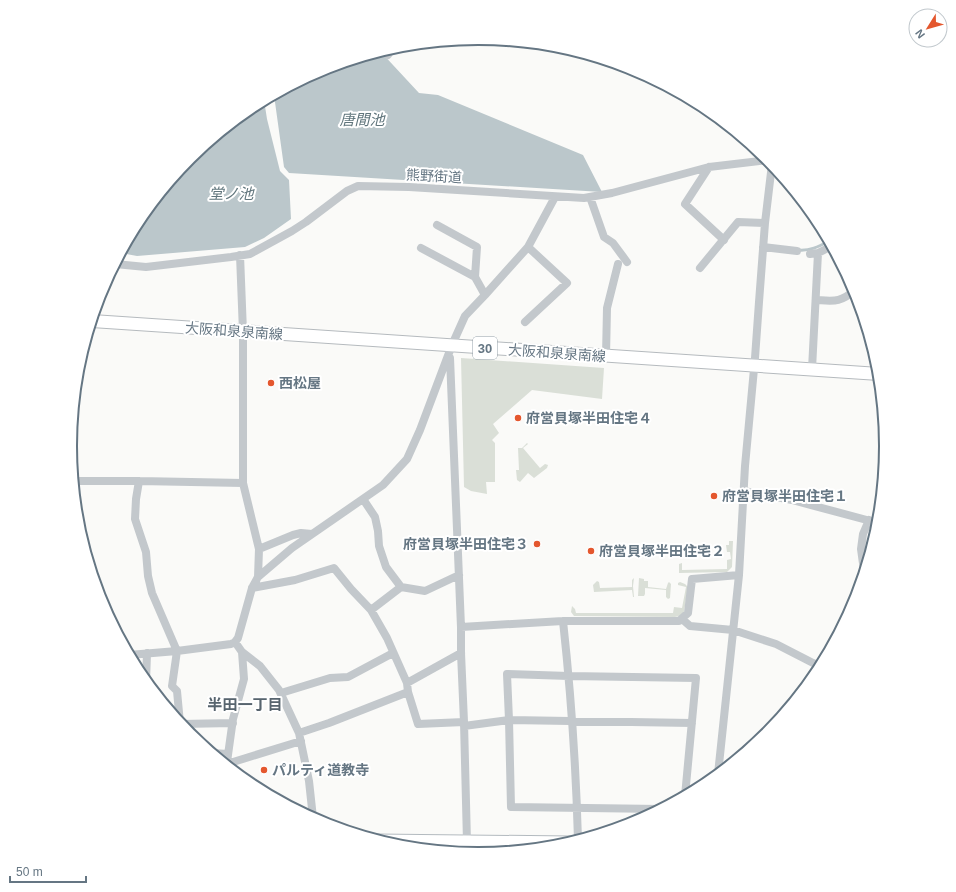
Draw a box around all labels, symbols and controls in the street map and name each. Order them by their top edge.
north arrow [908,8,948,48]
text: N [913,27,927,41]
water label: 唐間池 [339,111,386,128]
street label: 熊野街道 [406,167,462,185]
water label: 堂ノ池 [208,185,255,202]
street label: 大阪和泉泉南線 [185,320,283,342]
road number: 30 [473,337,497,359]
street label: 大阪和泉泉南線 [508,342,606,364]
place label: 西松屋 [279,375,321,391]
marker: 西松屋 [266,378,276,388]
place label: 府営貝塚半田住宅４ [526,410,652,426]
marker: 府営貝塚半田住宅４ [513,413,523,423]
place label: 府営貝塚半田住宅１ [722,488,848,504]
marker: 府営貝塚半田住宅１ [709,491,719,501]
place label: 府営貝塚半田住宅３ [403,536,529,552]
marker: 府営貝塚半田住宅３ [532,539,542,549]
place label: 府営貝塚半田住宅２ [599,543,725,559]
marker: 府営貝塚半田住宅２ [586,546,596,556]
district label: 半田一丁目 [207,696,283,713]
place label: パルティ道教寺 [272,762,369,778]
marker: パルティ道教寺 [259,765,269,775]
scale bar [10,858,86,884]
text: 50 m [16,865,43,879]

